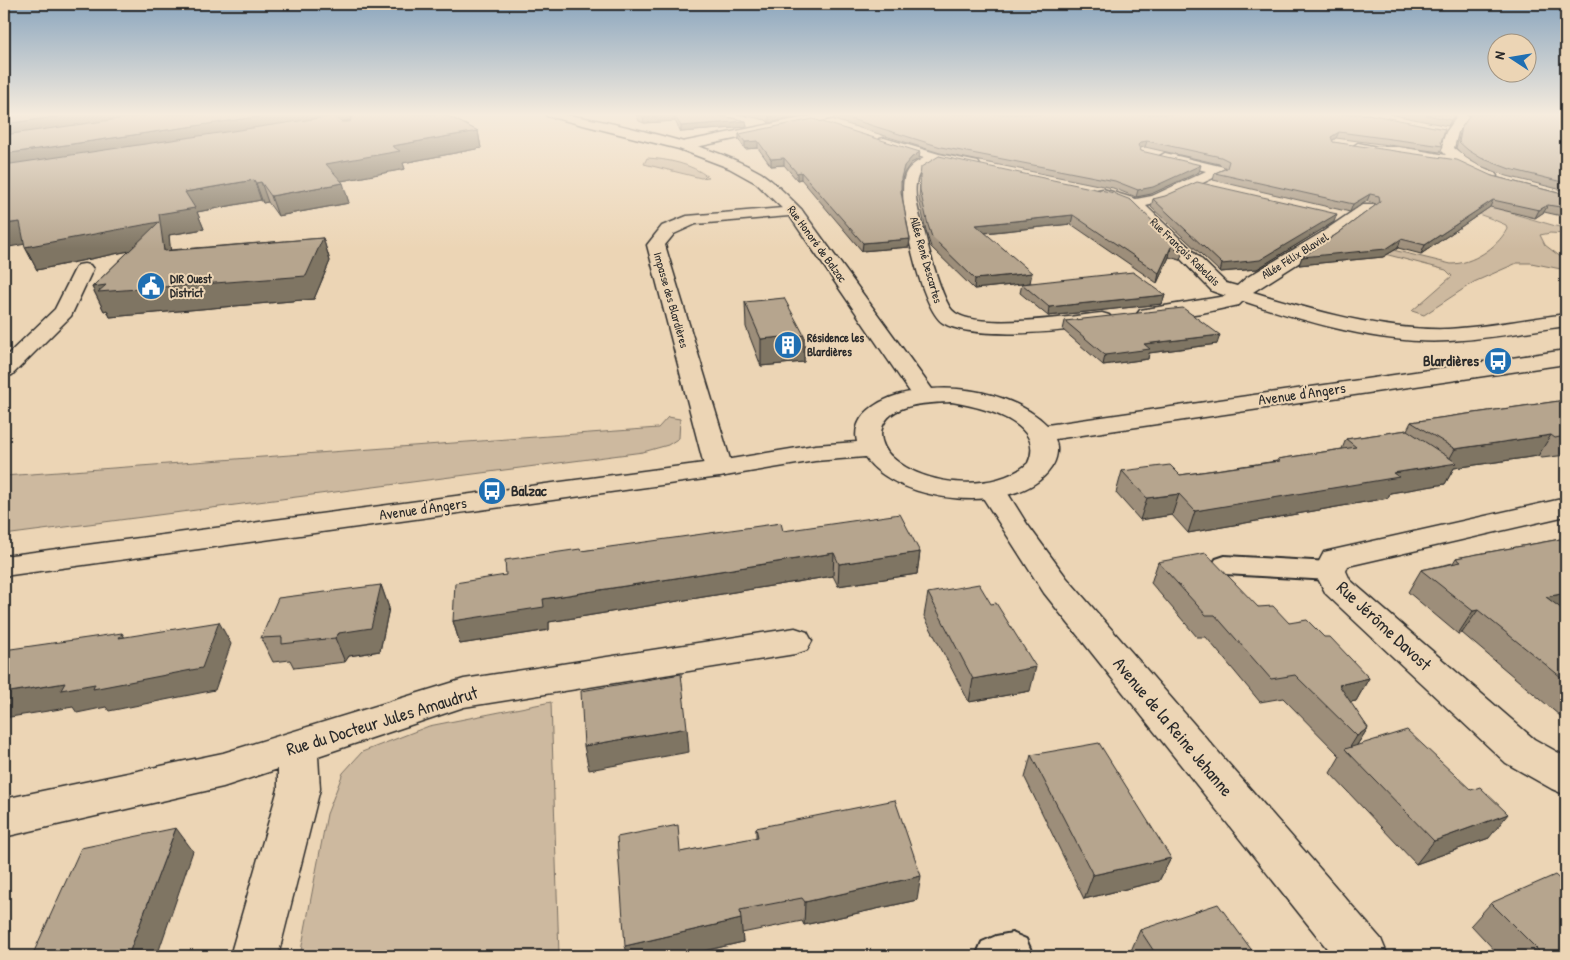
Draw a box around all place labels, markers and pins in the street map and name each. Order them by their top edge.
place label: DIR Ouest District [170,270,213,301]
public building icon: DIR Ouest District [136,271,166,301]
place label: Résidence les Blardières [807,329,865,360]
building icon: Résidence les Blardières [773,330,803,360]
bus stop icon: Blardières [1483,346,1513,376]
place label: Blardières [1423,350,1479,371]
bus stop icon: Balzac [477,476,507,506]
place label: Balzac [511,480,548,501]

